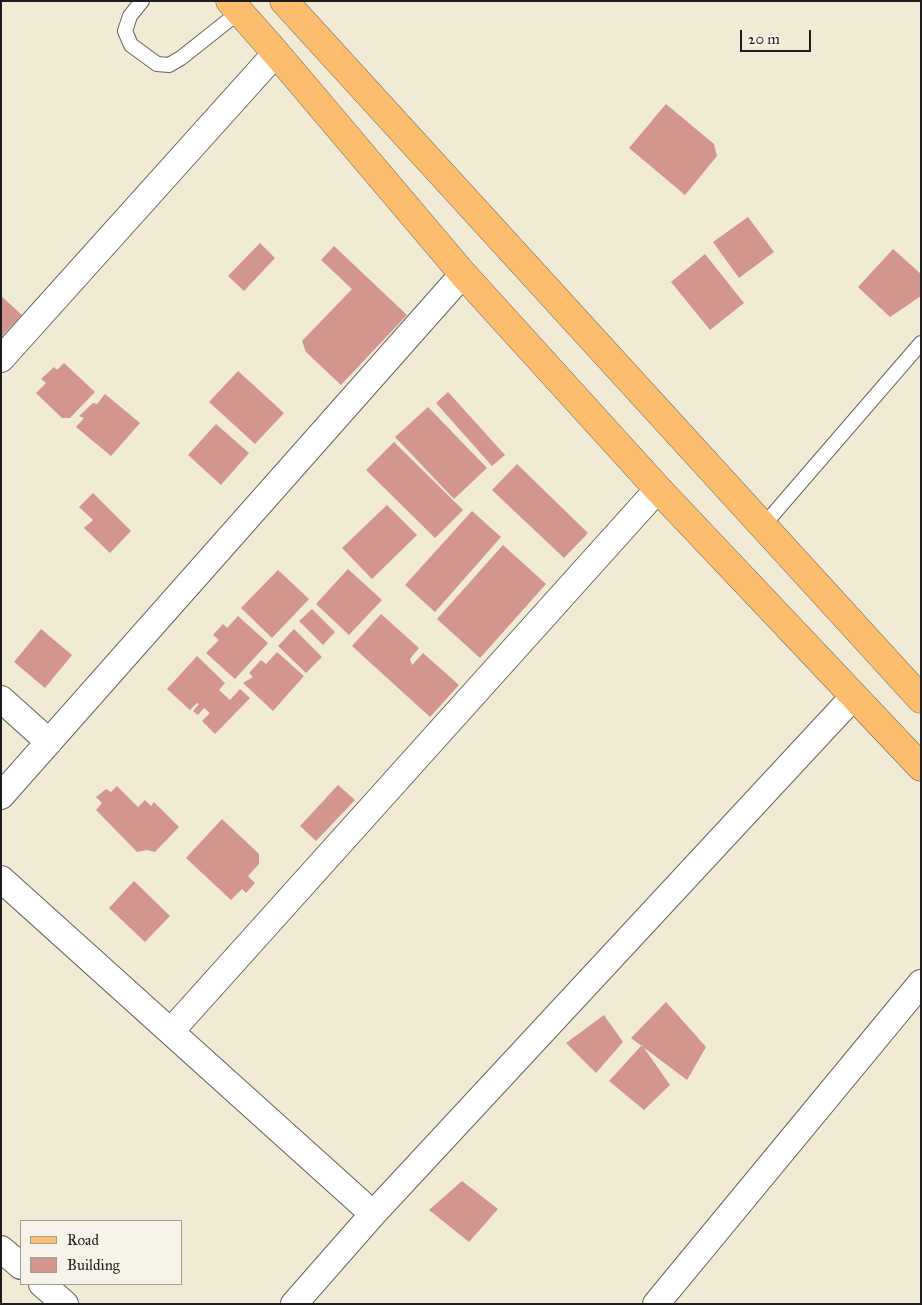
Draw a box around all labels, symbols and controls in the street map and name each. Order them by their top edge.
scale bar [742,20,813,52]
text: 20 m [748,30,780,48]
legend [20,1220,182,1285]
text: Road [67,1231,99,1249]
text: Building [67,1256,120,1274]

